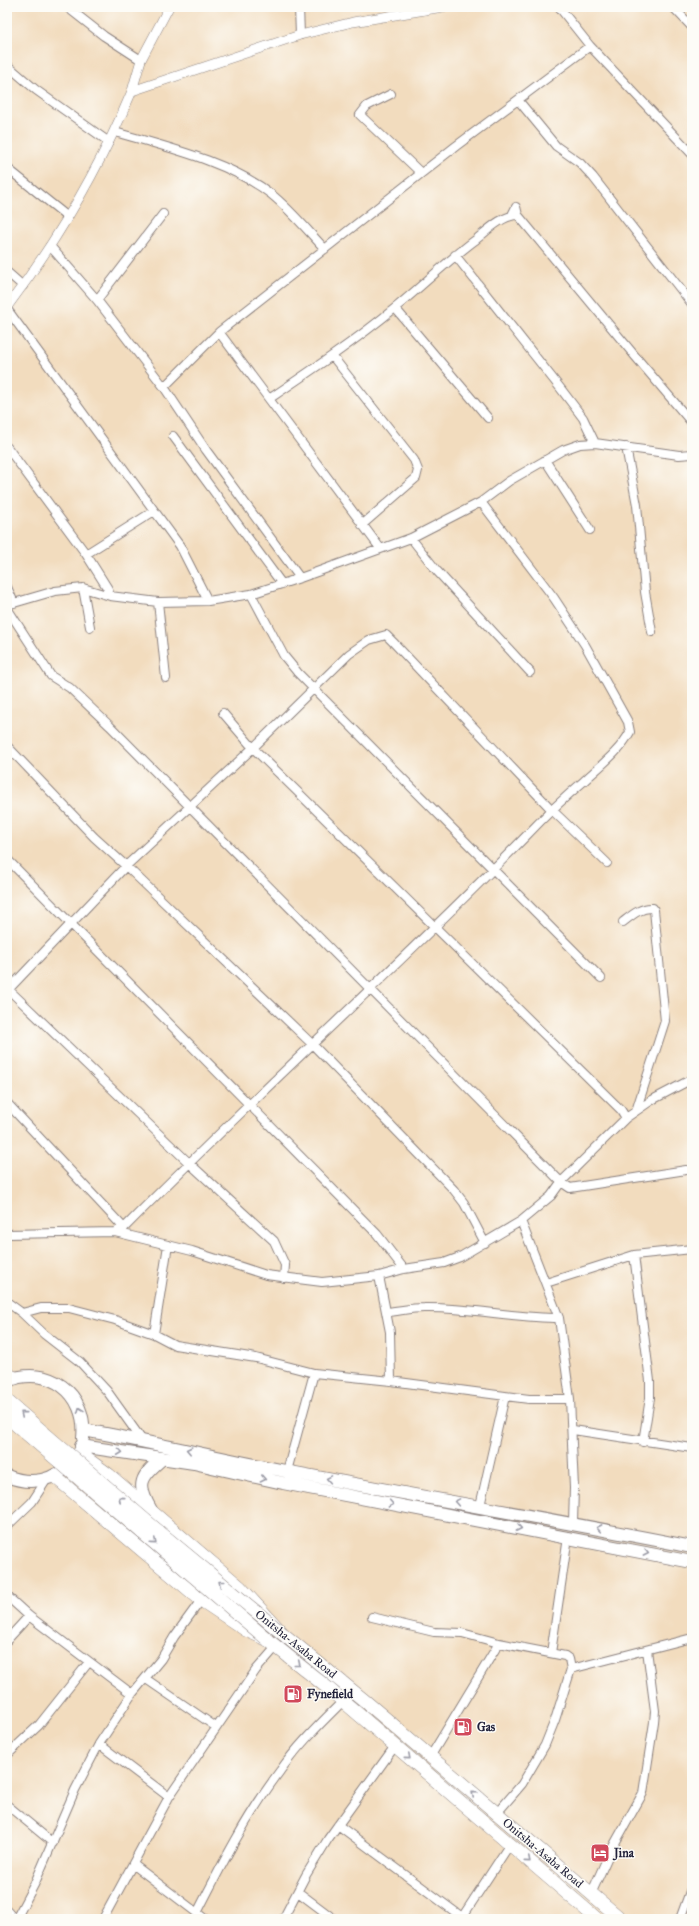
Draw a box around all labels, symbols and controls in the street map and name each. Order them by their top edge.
one-way arrow [76,1406,84,1413]
one-way arrow [21,1412,28,1419]
one-way arrow [117,1447,123,1456]
one-way arrow [186,1447,192,1455]
one-way arrow [260,1474,266,1482]
one-way arrow [326,1475,332,1483]
one-way arrow [119,1497,126,1504]
one-way arrow [454,1498,460,1507]
one-way arrow [388,1499,394,1507]
one-way arrow [516,1523,522,1532]
one-way arrow [596,1524,602,1533]
one-way arrow [149,1537,157,1545]
one-way arrow [643,1548,649,1557]
one-way arrow [218,1581,225,1588]
street label: Onitsha-Asaba Road [252,1607,340,1681]
one-way arrow [293,1660,301,1667]
fuel station icon: Fynefield [282,1683,304,1705]
place label: Fynefield [307,1687,354,1702]
fuel station icon: Gas [452,1716,474,1738]
place label: Gas [477,1720,496,1734]
one-way arrow [404,1753,411,1760]
one-way arrow [471,1792,478,1799]
street label: Onitsha-Asaba Road [500,1815,586,1891]
hotel icon: Jina [589,1842,611,1864]
place label: Jina [612,1846,635,1861]
one-way arrow [523,1855,531,1863]

